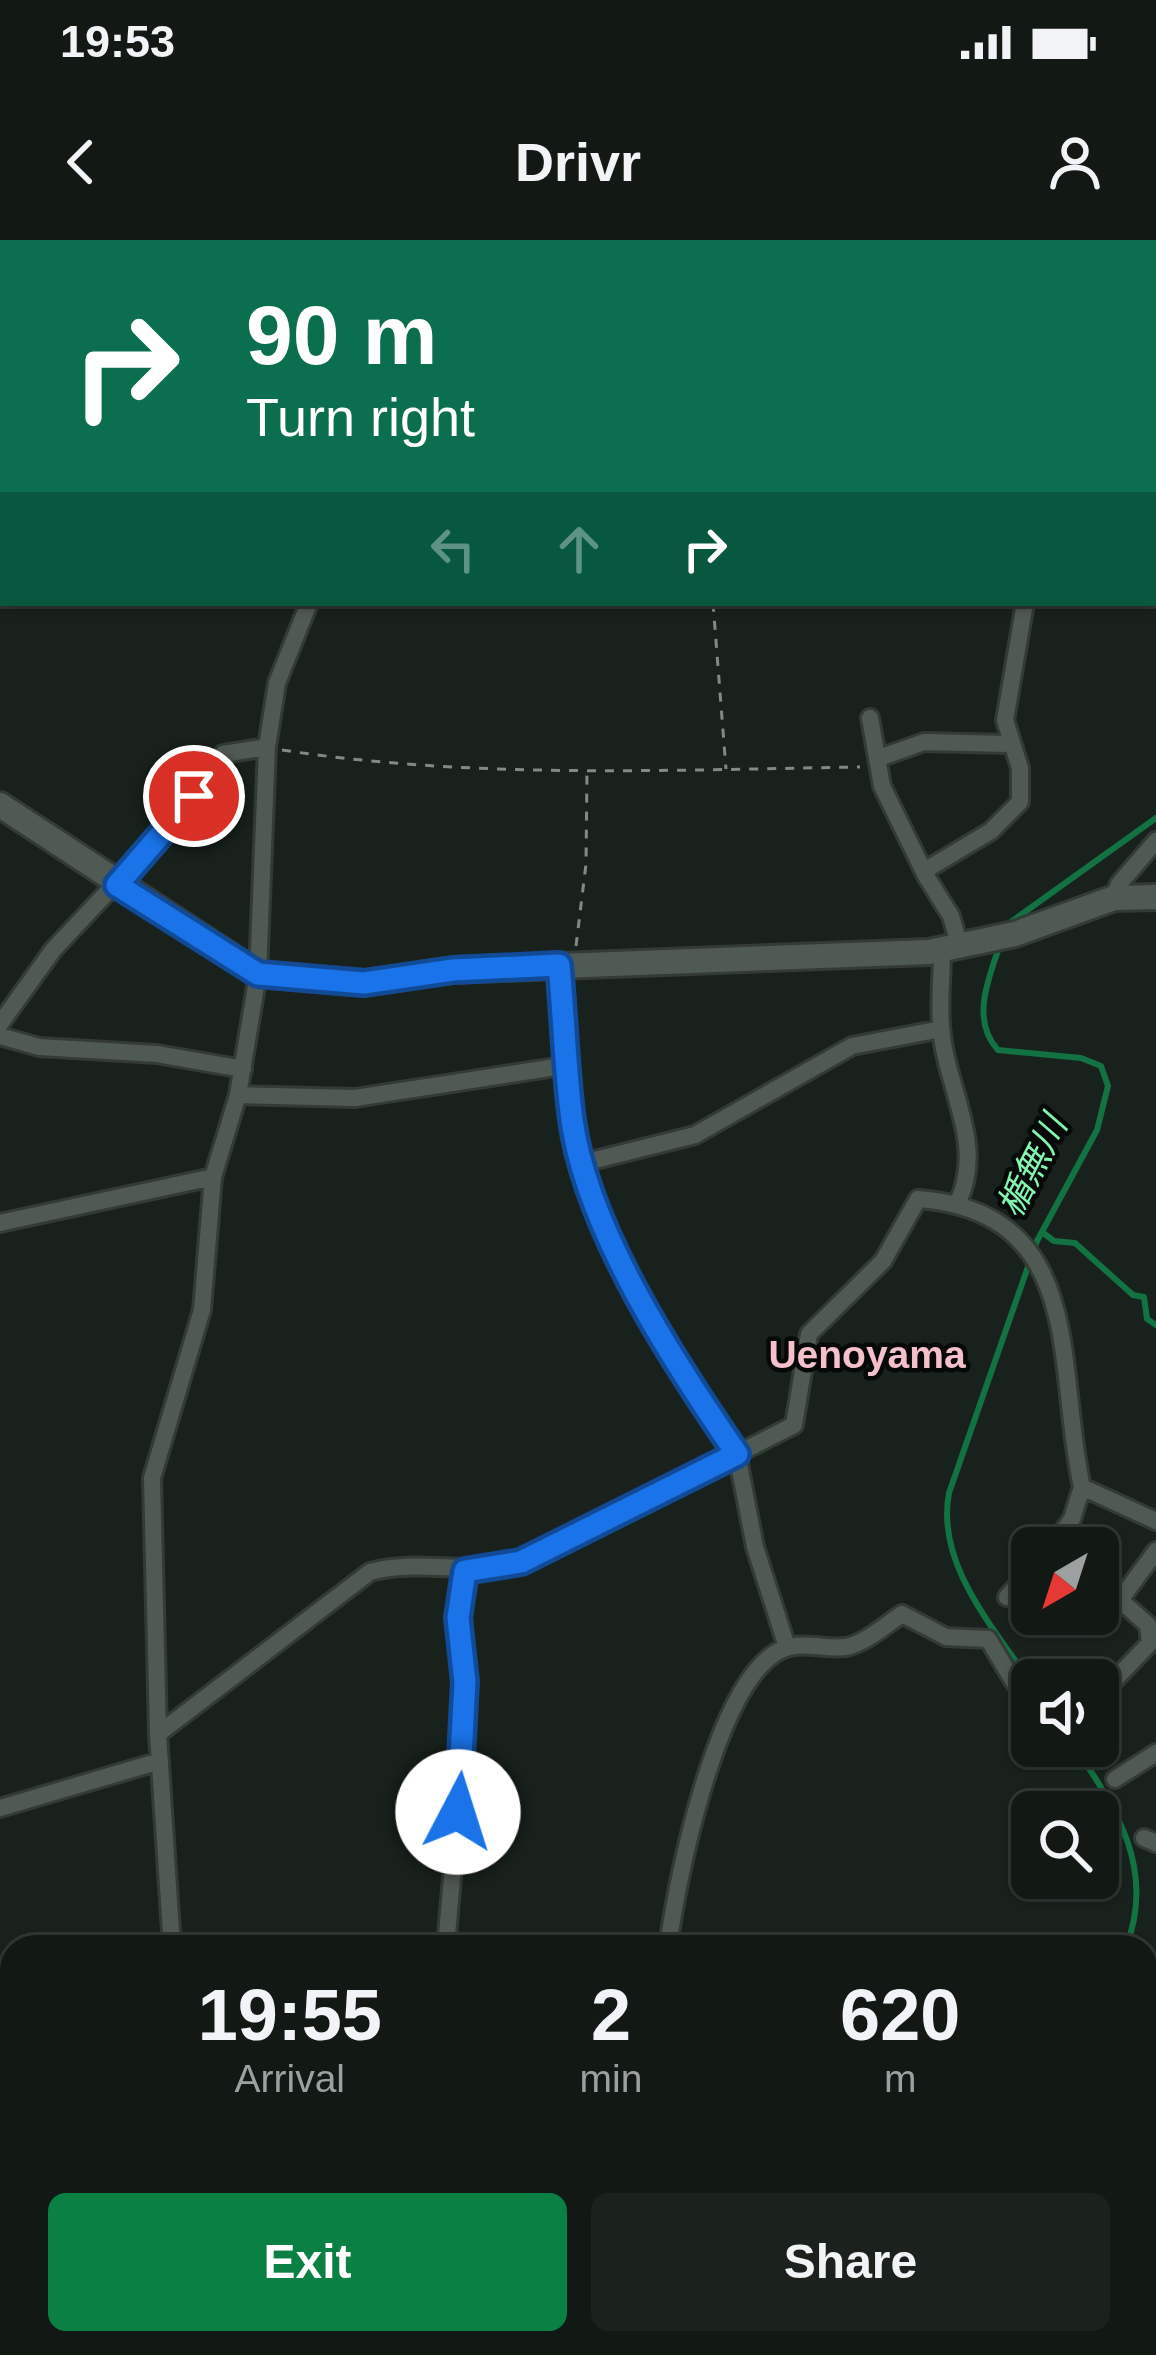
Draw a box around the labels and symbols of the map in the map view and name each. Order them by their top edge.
pin [143,745,245,847]
water label: 楯無川 [989,1105,1077,1223]
district label: Uenoyama [768,1333,966,1376]
north arrow [1011,1527,1119,1635]
position arrow [395,1749,521,1875]

